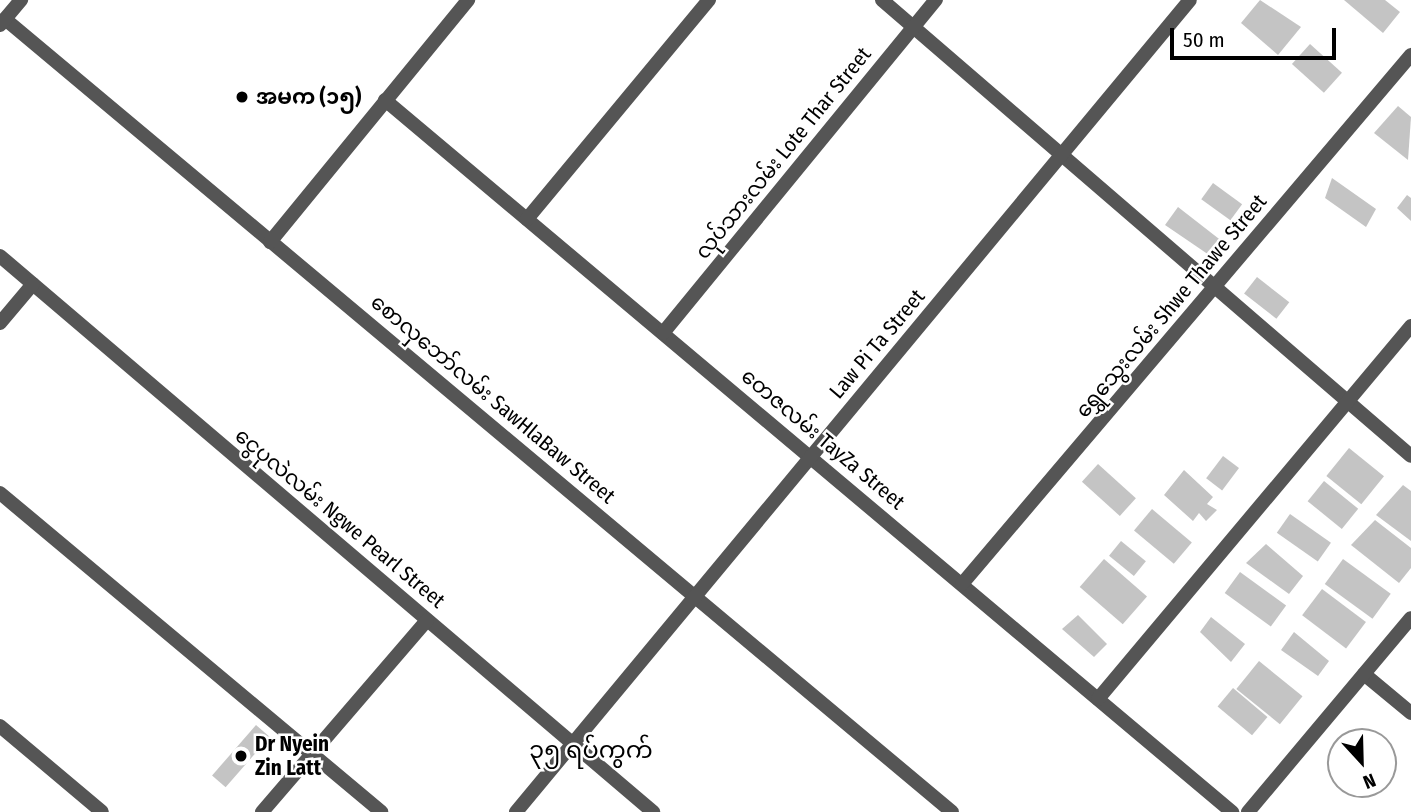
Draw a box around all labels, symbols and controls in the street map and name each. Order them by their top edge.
scale bar [1173,14,1339,58]
text: 50 m [1183,27,1225,53]
street label: လုပ်သားလမ်း Lote Thar Street [690,42,876,264]
place label: အမက (၁၅) [256,84,361,110]
marker: အမက (၁၅) [234,89,250,105]
street label: ရွှေသွေးလမ်း Shwe Thawe Street [1070,189,1272,423]
street label: Law Pi Ta Street [824,284,930,404]
street label: စောလှဘော်လမ်း SawHlaBaw Street [366,289,620,509]
street label: တေဇလမ်း TayZa Street [736,363,910,515]
street label: ငွေပုလဲလမ်း Ngwe Pearl Street [230,423,450,613]
north arrow [1327,728,1397,798]
place label: Dr Nyein Zin Latt [255,731,329,781]
district label: ၃၅ ရပ်ကွက် [529,737,653,765]
marker: Dr Nyein Zin Latt [233,748,249,764]
text: N [1360,768,1379,794]

